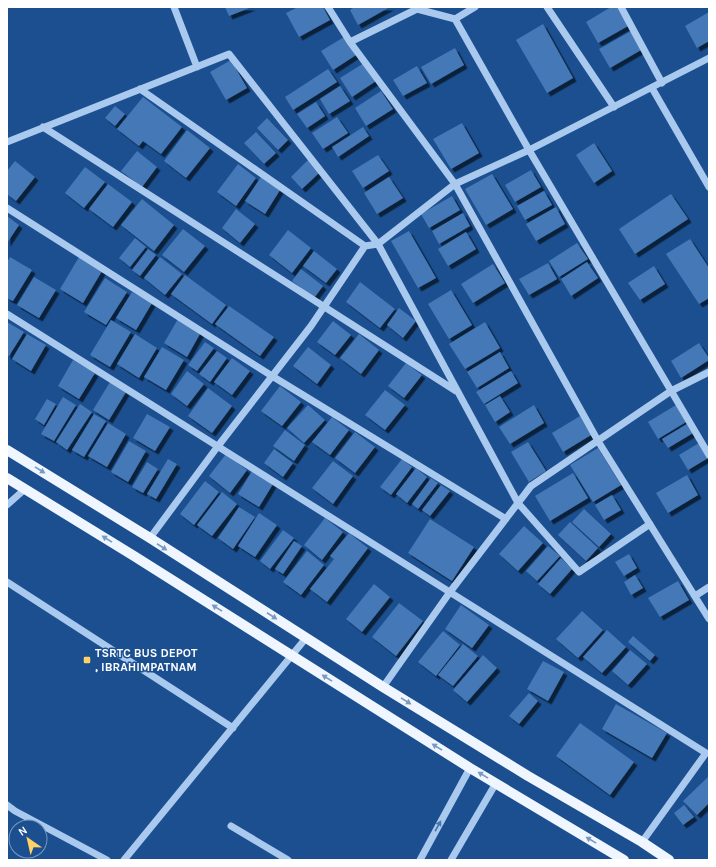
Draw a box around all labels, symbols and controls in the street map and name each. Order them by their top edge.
one-way arrow [34,467,46,474]
one-way arrow [102,535,112,543]
one-way arrow [157,543,168,550]
one-way arrow [211,605,223,612]
one-way arrow [266,613,278,620]
place label: TSRTC BUS DEPOT , IBRAHIMPATNAM [95,646,198,674]
marker: TSRTC BUS DEPOT , IBRAHIMPATNAM [82,655,92,665]
one-way arrow [321,674,333,681]
one-way arrow [401,697,411,705]
one-way arrow [432,743,442,751]
one-way arrow [477,772,489,779]
north arrow [8,819,48,859]
one-way arrow [435,820,442,832]
text: N [16,824,30,839]
one-way arrow [586,836,596,844]

